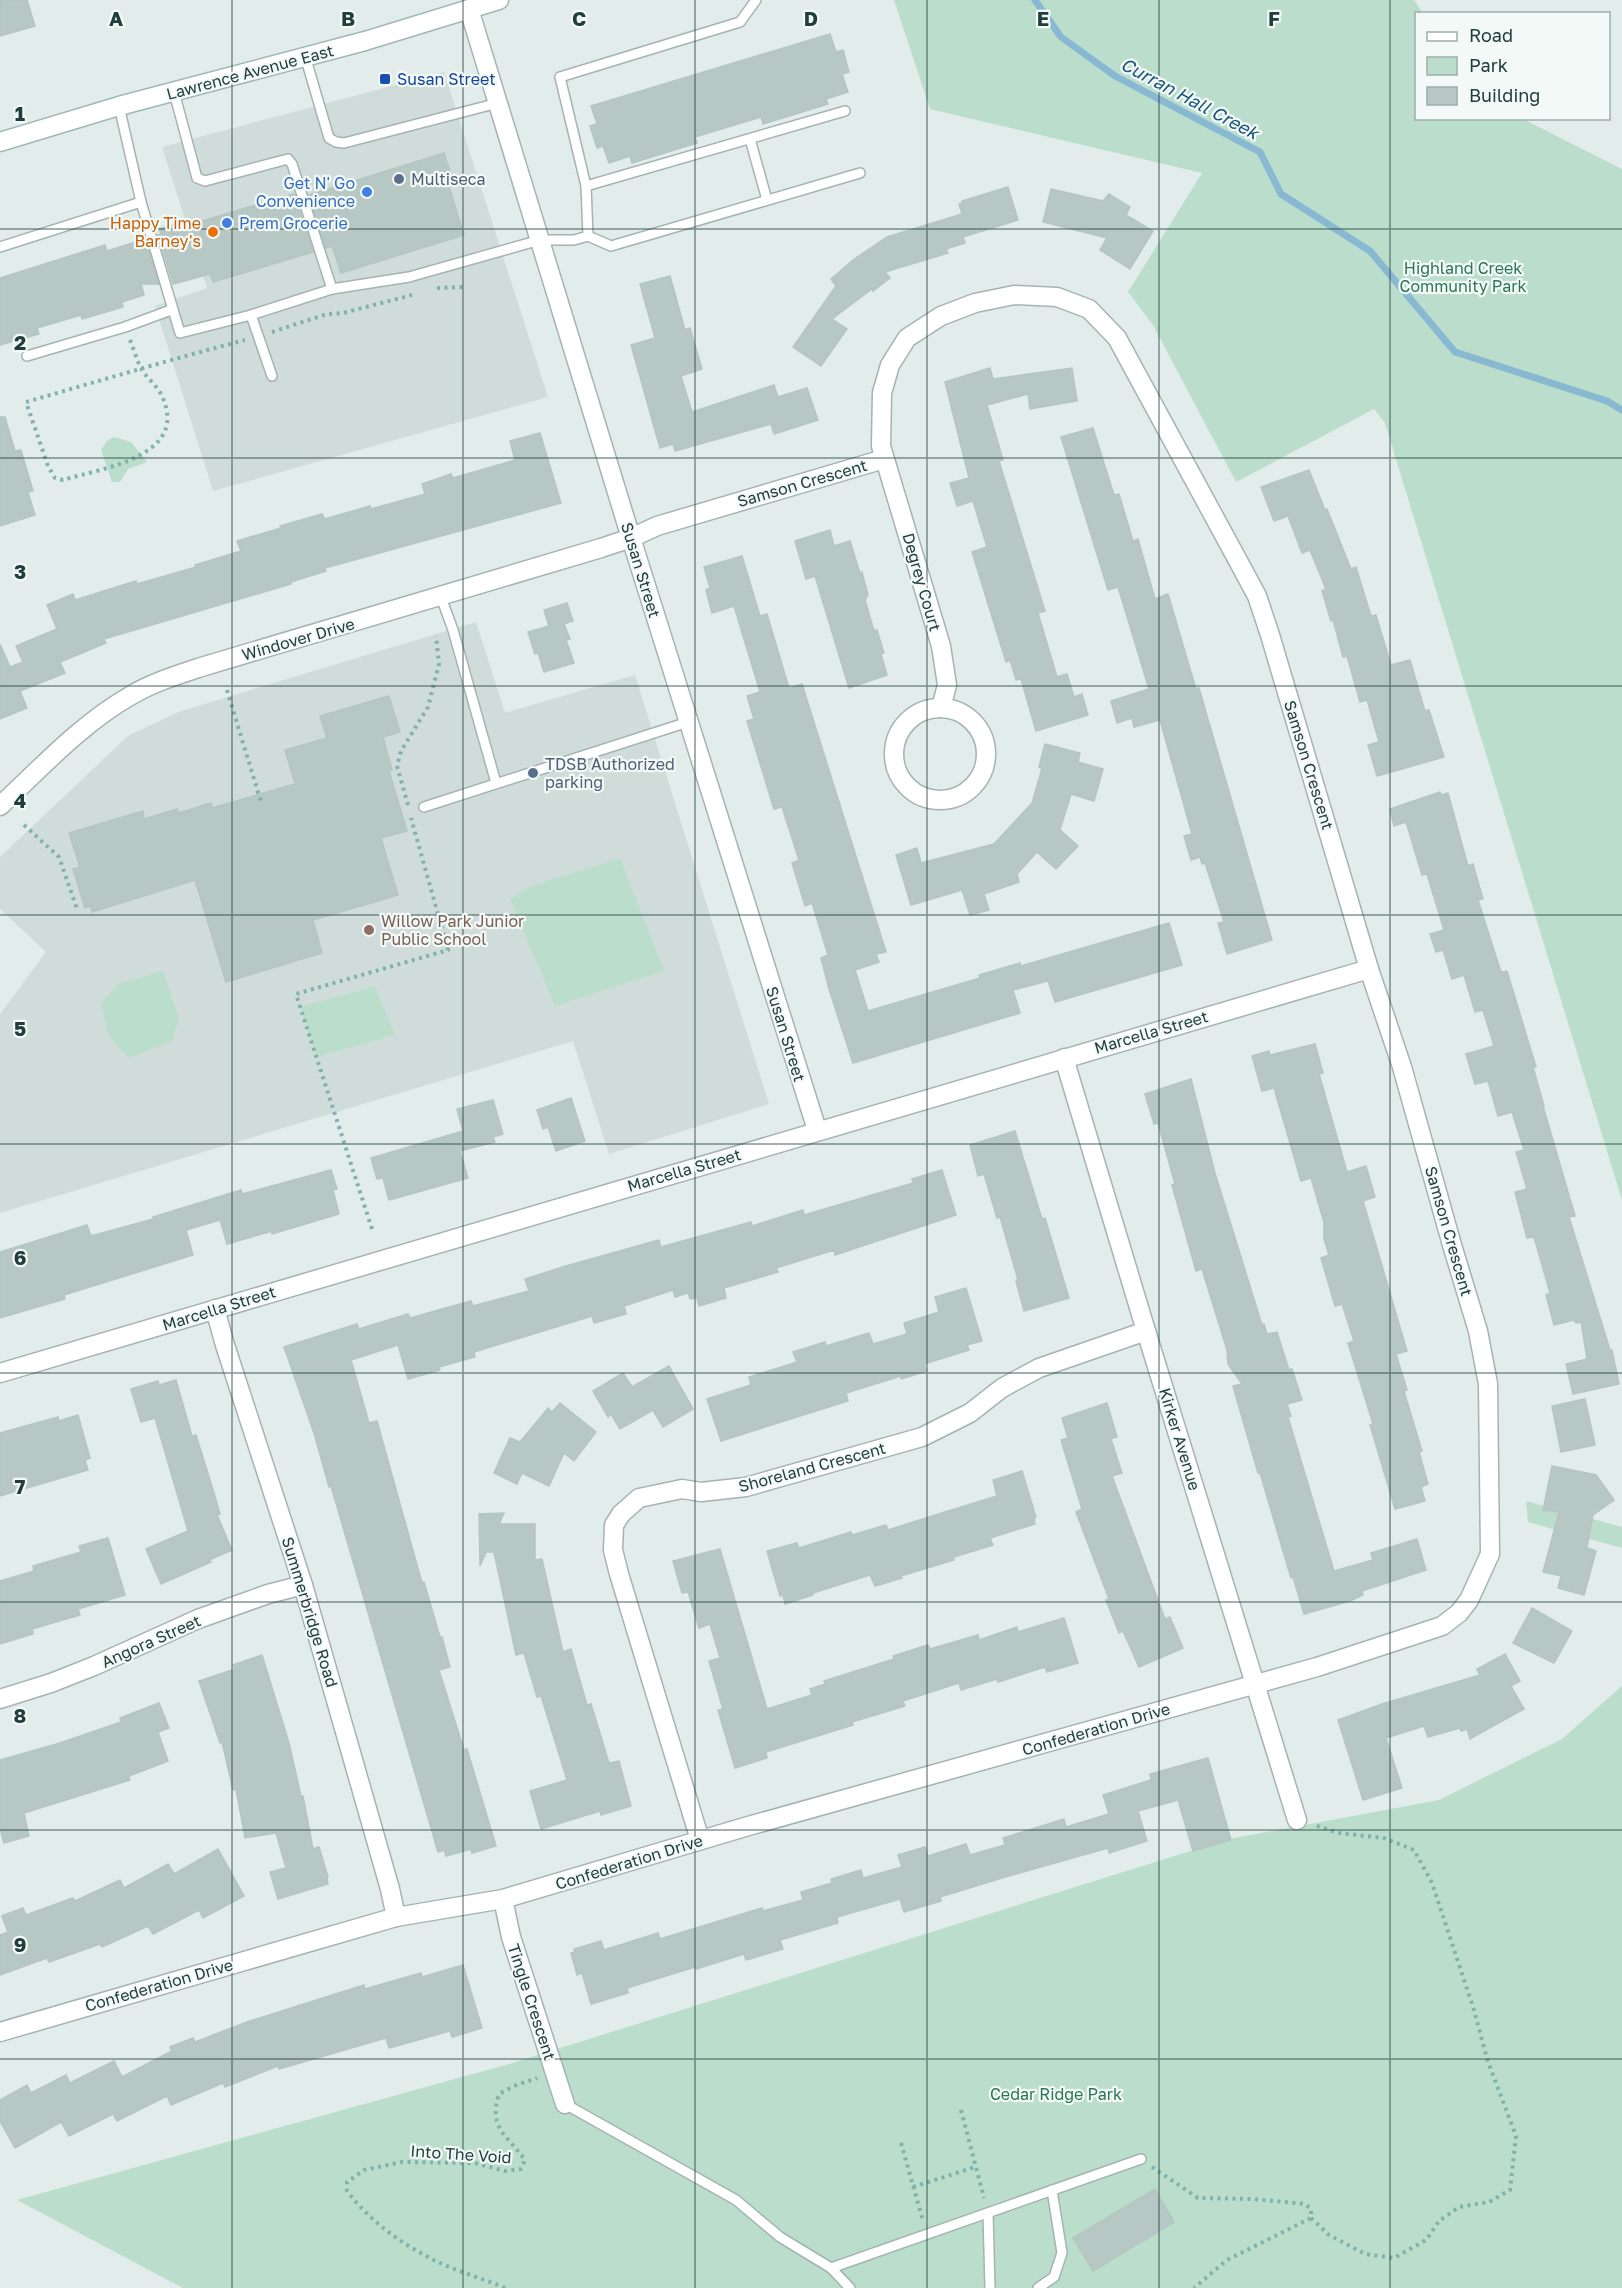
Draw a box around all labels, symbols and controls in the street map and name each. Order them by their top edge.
text: A [109,6,123,30]
text: B [341,6,355,30]
text: C [572,6,586,30]
text: D [804,6,818,30]
text: E [1037,6,1049,30]
text: F [1268,6,1280,30]
legend [1415,12,1610,120]
text: Road [1469,24,1513,46]
street label: Lawrence Avenue East [164,40,336,104]
water label: Curran Hall Creek [1117,52,1264,144]
text: Park [1469,54,1508,76]
place label: Susan Street [397,69,496,89]
marker: Susan Street [378,72,392,86]
text: Building [1469,84,1540,106]
text: 1 [15,101,25,125]
place label: Multiseca [411,169,485,189]
marker: Multiseca [392,172,406,186]
place label: Get N' Go Convenience [256,173,355,211]
marker: Get N' Go Convenience [360,185,374,199]
place label: Happy Time Barney's [110,213,201,251]
place label: Prem Grocerie [239,213,348,233]
marker: Prem Grocerie [220,216,234,230]
marker: Happy Time Barney's [206,225,220,239]
park label: Highland Creek Community Park [1400,258,1526,296]
text: 2 [14,330,26,354]
street label: Samson Crescent [735,455,869,511]
street label: Susan Street [617,520,665,620]
street label: Degrey Court [898,530,946,634]
text: 3 [14,559,26,583]
street label: Windover Drive [239,613,357,665]
street label: Samson Crescent [1280,698,1338,832]
place label: TDSB Authorized parking [545,754,675,792]
marker: TDSB Authorized parking [526,766,540,780]
text: 4 [14,788,26,812]
place label: Willow Park Junior Public School [381,911,524,949]
marker: Willow Park Junior Public School [362,923,376,937]
street label: Susan Street [762,984,810,1084]
street label: Marcella Street [1092,1006,1210,1058]
text: 5 [14,1016,26,1040]
street label: Marcella Street [625,1144,743,1196]
street label: Samson Crescent [1421,1164,1477,1298]
text: 6 [14,1245,26,1269]
street label: Marcella Street [160,1281,278,1335]
street label: Kirker Avenue [1155,1385,1205,1493]
street label: Shoreland Crescent [736,1438,888,1496]
text: 7 [15,1474,26,1498]
street label: Summerbridge Road [278,1534,342,1690]
street label: Angora Street [98,1610,204,1672]
street label: Confederation Drive [1020,1698,1172,1760]
text: 8 [14,1703,26,1727]
street label: Confederation Drive [553,1830,705,1894]
text: 9 [14,1932,26,1956]
street label: Tingle Crescent [504,1941,560,2063]
street label: Confederation Drive [83,1954,235,2016]
park label: Cedar Ridge Park [990,2084,1122,2104]
street label: Into The Void [410,2140,512,2168]

